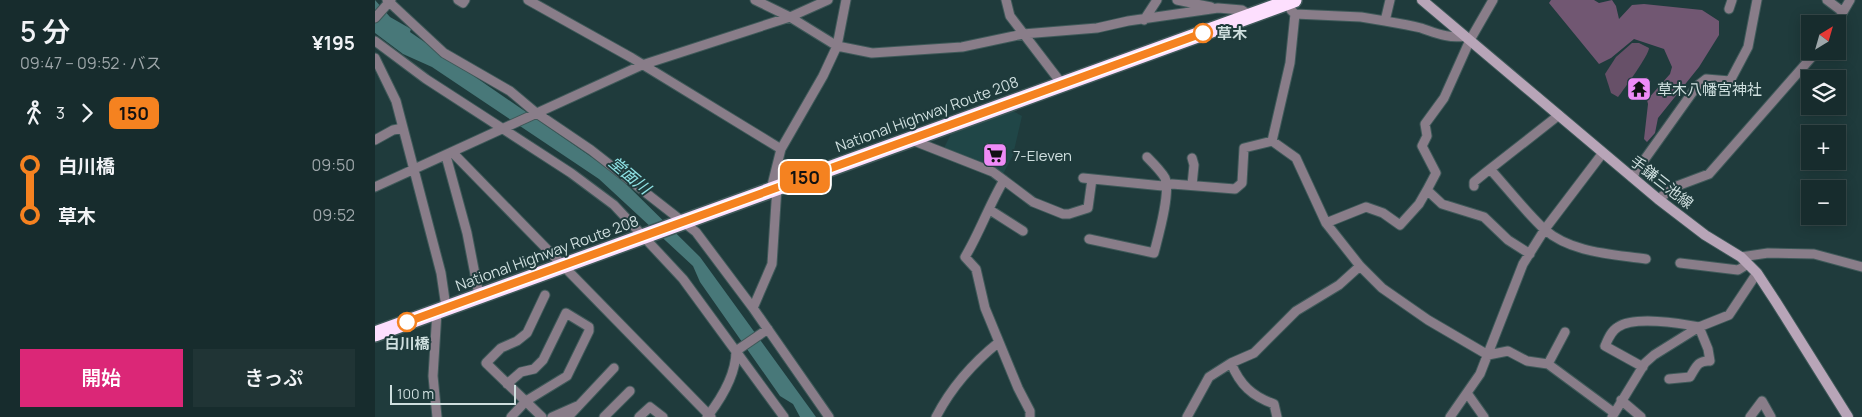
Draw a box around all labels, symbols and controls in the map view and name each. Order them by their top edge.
text: 5 分 [20,12,70,50]
north arrow [1801,15,1846,60]
map controls [1801,15,1846,225]
marker: 草木 [1193,23,1213,43]
place label: 草木 [1217,23,1247,44]
text: ¥195 [312,30,355,56]
text: 09:47 – 09:52 · バス [20,52,161,74]
button: layers [1801,70,1846,115]
street label: National Highway Route 208 [833,71,1021,157]
temple icon: 草木八幡宮神社 [1626,76,1652,102]
place label: 草木八幡宮神社 [1657,79,1762,100]
icon: walk [20,99,48,127]
icon: forward [73,99,101,127]
text: 150 [119,101,149,125]
text: 3 [56,102,65,124]
button: + [1801,125,1846,170]
supermarket icon: 7-Eleven [982,142,1008,168]
place label: 7-Eleven [1013,145,1072,166]
water label: 堂面川 [605,151,657,200]
street label: 手鎌三池線 [1626,151,1698,213]
text: 白川橋 [58,153,115,179]
text: 09:50 [312,154,355,176]
line badge: 150 [776,161,834,193]
text: 150 [790,165,820,189]
button: − [1801,180,1846,225]
text: 草木 [58,203,96,229]
text: 09:52 [313,204,355,226]
street label: National Highway Route 208 [453,210,641,296]
marker: 白川橋 [397,312,417,332]
place label: 白川橋 [384,333,430,354]
button: 開始 [20,349,183,407]
button: きっぷ [193,349,355,407]
scale bar [390,382,516,405]
text: 100 m [397,384,434,403]

